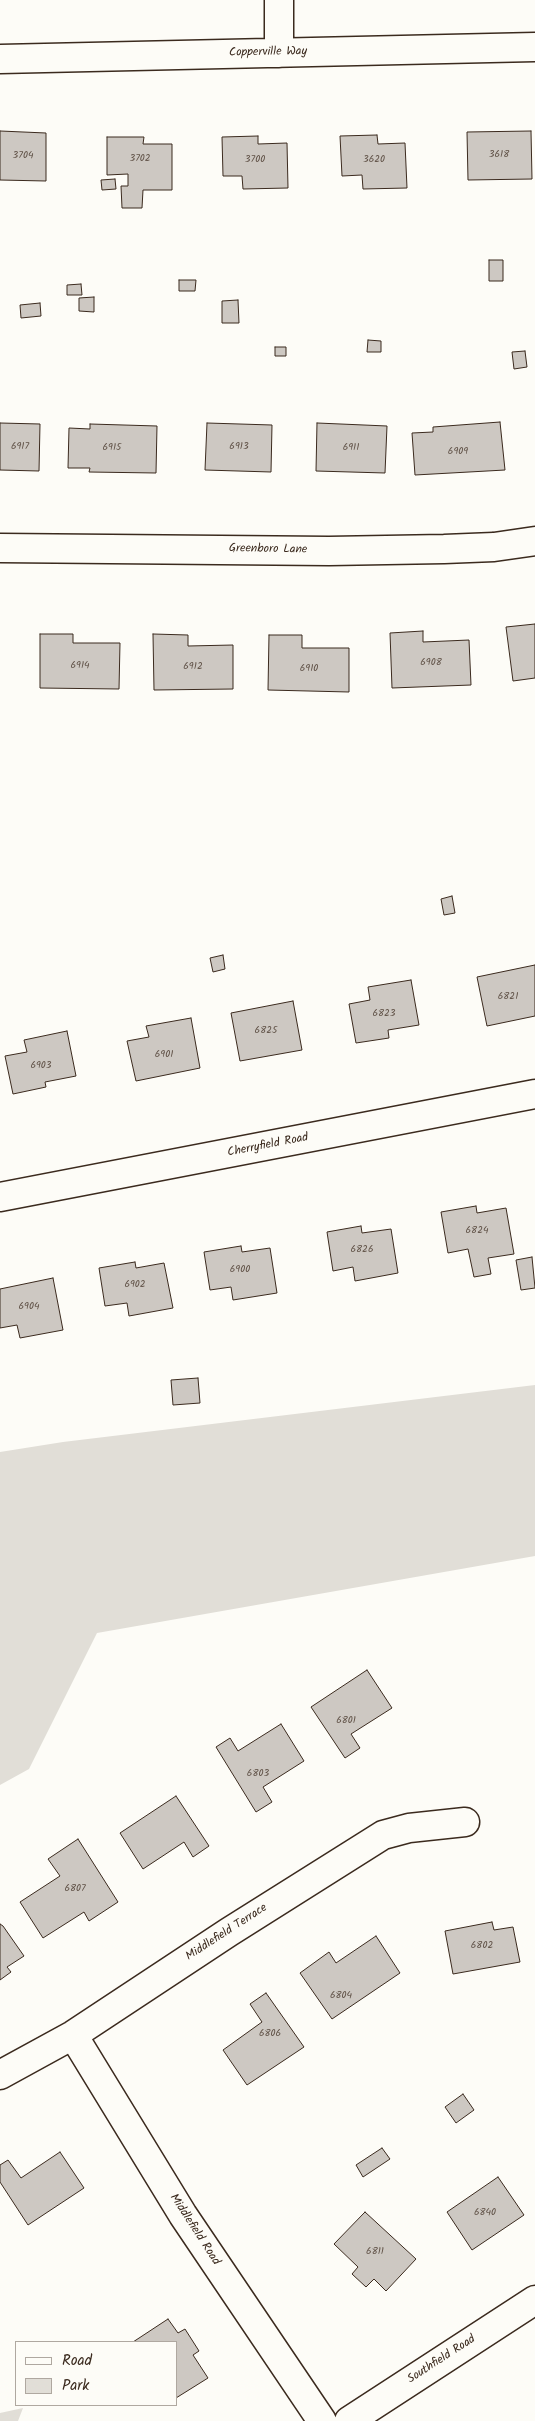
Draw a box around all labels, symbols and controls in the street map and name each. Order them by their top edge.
street label: Copperville Way [229,45,307,61]
house number: 3618 [489,149,509,161]
house number: 3704 [13,150,33,162]
house number: 3702 [129,153,151,165]
house number: 3700 [245,154,265,166]
house number: 3620 [363,154,385,166]
house number: 6917 [11,441,29,453]
house number: 6913 [229,441,249,453]
house number: 6915 [103,442,121,454]
house number: 6911 [343,442,359,454]
house number: 6909 [448,446,468,458]
street label: Greenboro Lane [229,542,307,558]
house number: 6908 [420,657,442,669]
house number: 6914 [70,660,90,672]
house number: 6912 [183,661,203,673]
house number: 6910 [300,663,318,675]
house number: 6821 [498,991,518,1003]
house number: 6823 [372,1008,396,1020]
house number: 6825 [255,1025,277,1037]
house number: 6901 [155,1049,173,1061]
house number: 6903 [30,1060,52,1072]
street label: Cherryfield Road [226,1131,310,1161]
house number: 6824 [466,1225,488,1237]
house number: 6826 [351,1244,373,1256]
house number: 6900 [230,1264,250,1276]
house number: 6902 [124,1279,146,1291]
house number: 6904 [19,1301,39,1313]
house number: 6801 [336,1715,356,1727]
house number: 6803 [247,1768,269,1780]
house number: 6807 [64,1883,86,1895]
street label: Middlefield Terrace [184,1901,270,1965]
house number: 6802 [471,1940,493,1952]
house number: 6804 [330,1990,352,2002]
house number: 6806 [259,2028,281,2040]
street label: Middlefield Road [166,2192,222,2268]
house number: 6840 [474,2207,496,2219]
house number: 6811 [366,2246,384,2258]
street label: Southfield Road [405,2333,479,2387]
legend [15,2341,178,2406]
text: Road [62,2349,92,2373]
text: Park [62,2374,89,2398]

